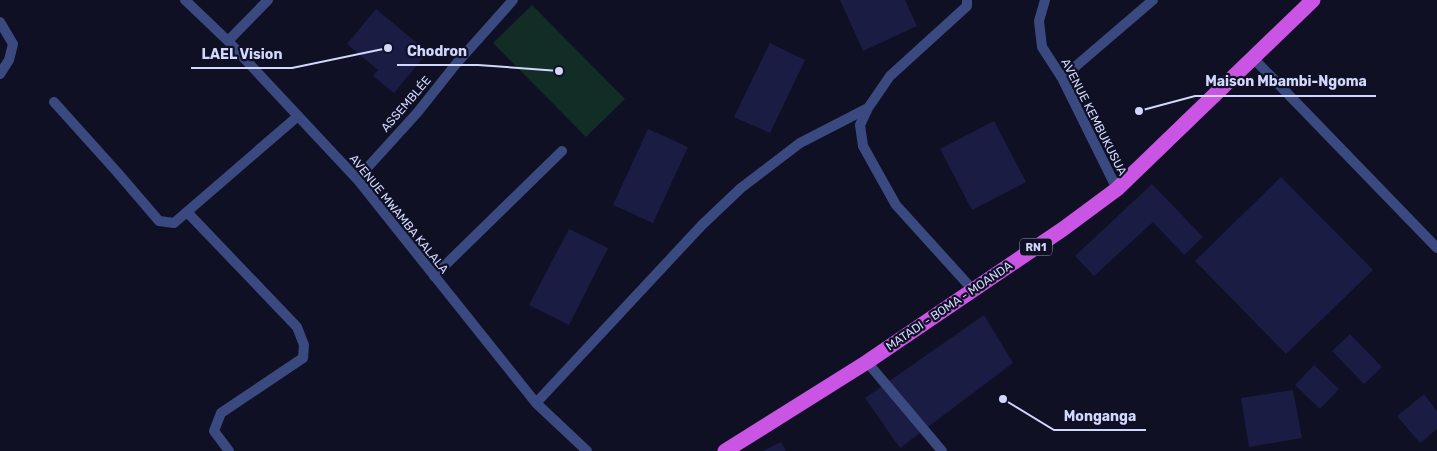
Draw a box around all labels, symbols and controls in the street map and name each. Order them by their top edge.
callout: Chodron [397,36,478,65]
callout: LAEL Vision [191,39,292,68]
text: Chodron [407,43,467,60]
text: LAEL Vision [202,46,282,63]
street label: AVENUE KEMBUKUSUA [1058,56,1130,178]
callout: Maison Mbambi-Ngoma [1195,67,1376,96]
street label: ASSEMBLÉE [378,73,434,135]
text: Maison Mbambi-Ngoma [1205,73,1367,90]
street label: AVENUE MWAMBA KALALA [347,152,451,276]
road number: RN1 [1020,238,1052,256]
street label: MATADI - BOMA - MOANDA [883,258,1015,354]
callout: Monganga [1054,401,1146,430]
text: Monganga [1064,408,1136,425]

